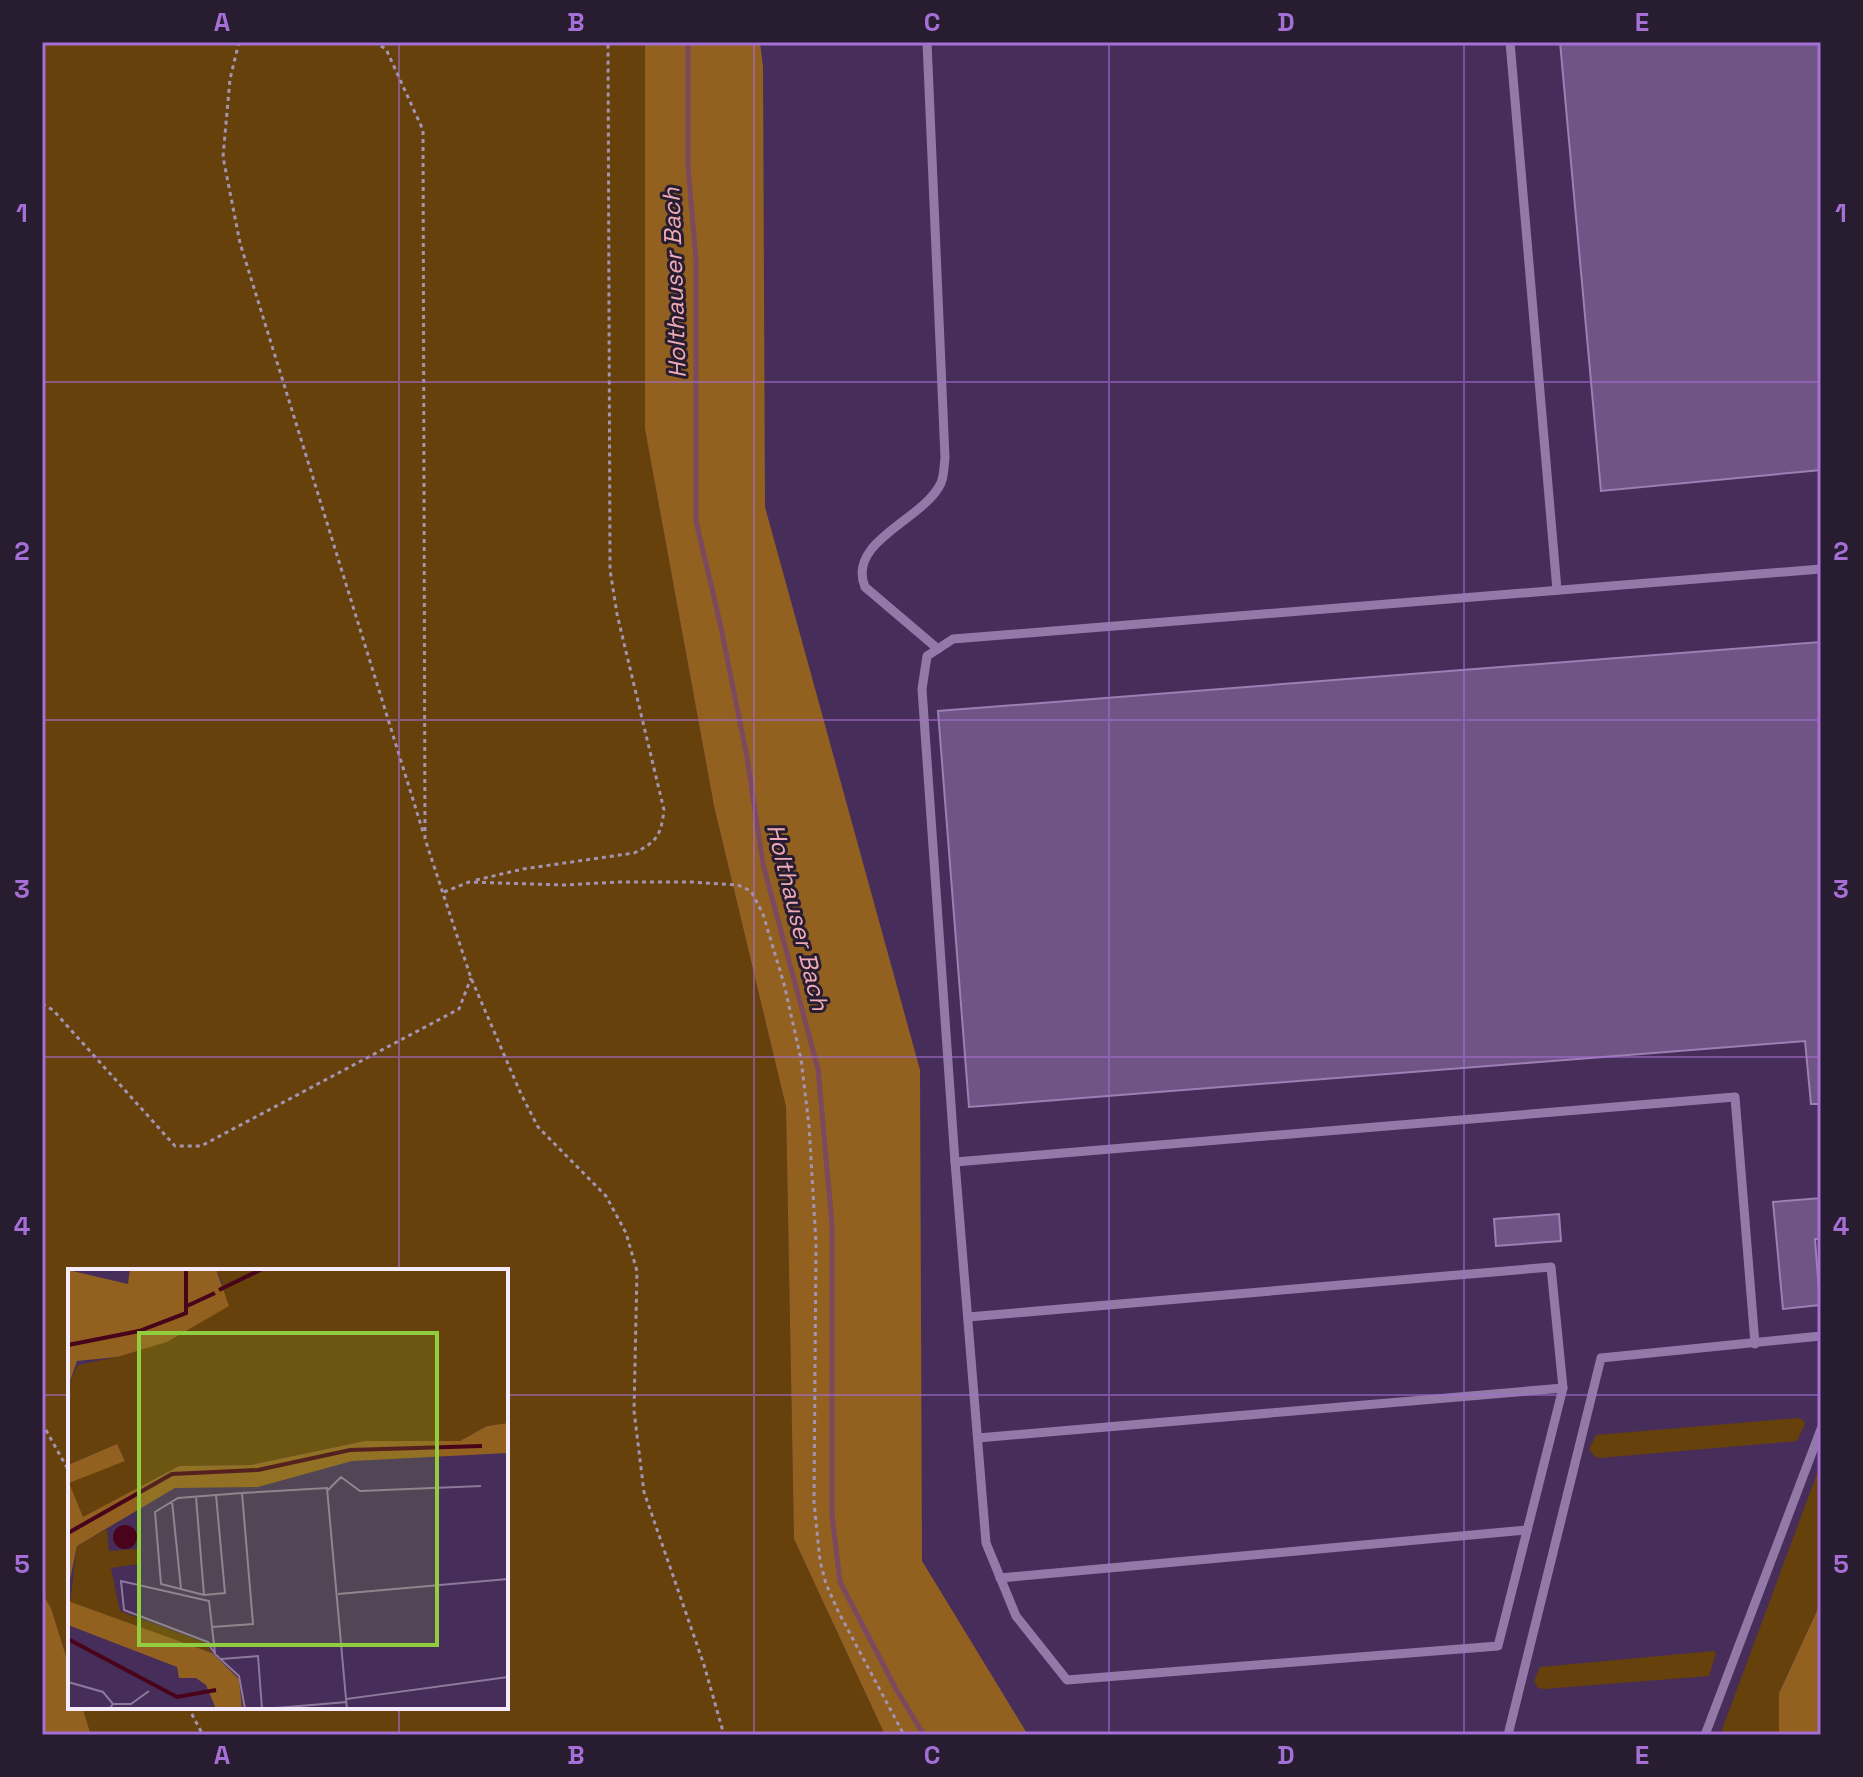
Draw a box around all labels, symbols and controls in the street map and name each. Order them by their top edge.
text: A [214,5,231,39]
text: B [567,5,585,39]
text: C [924,5,940,39]
text: D [1277,5,1295,39]
text: E [1635,5,1649,39]
water label: Holthauser Bach [655,186,693,379]
text: 1 [16,196,28,230]
text: 1 [1835,196,1847,230]
text: 2 [14,534,30,568]
text: 2 [1833,534,1849,568]
water label: Holthauser Bach [760,821,836,1015]
text: 3 [14,872,30,906]
text: 3 [1833,872,1849,906]
text: 4 [14,1209,30,1243]
text: 4 [1833,1209,1849,1243]
inset map [68,1269,508,1709]
text: 5 [14,1547,30,1581]
text: 5 [1833,1547,1849,1581]
text: A [214,1738,231,1772]
text: B [567,1738,585,1772]
text: C [924,1738,940,1772]
text: D [1277,1738,1295,1772]
text: E [1635,1738,1649,1772]

